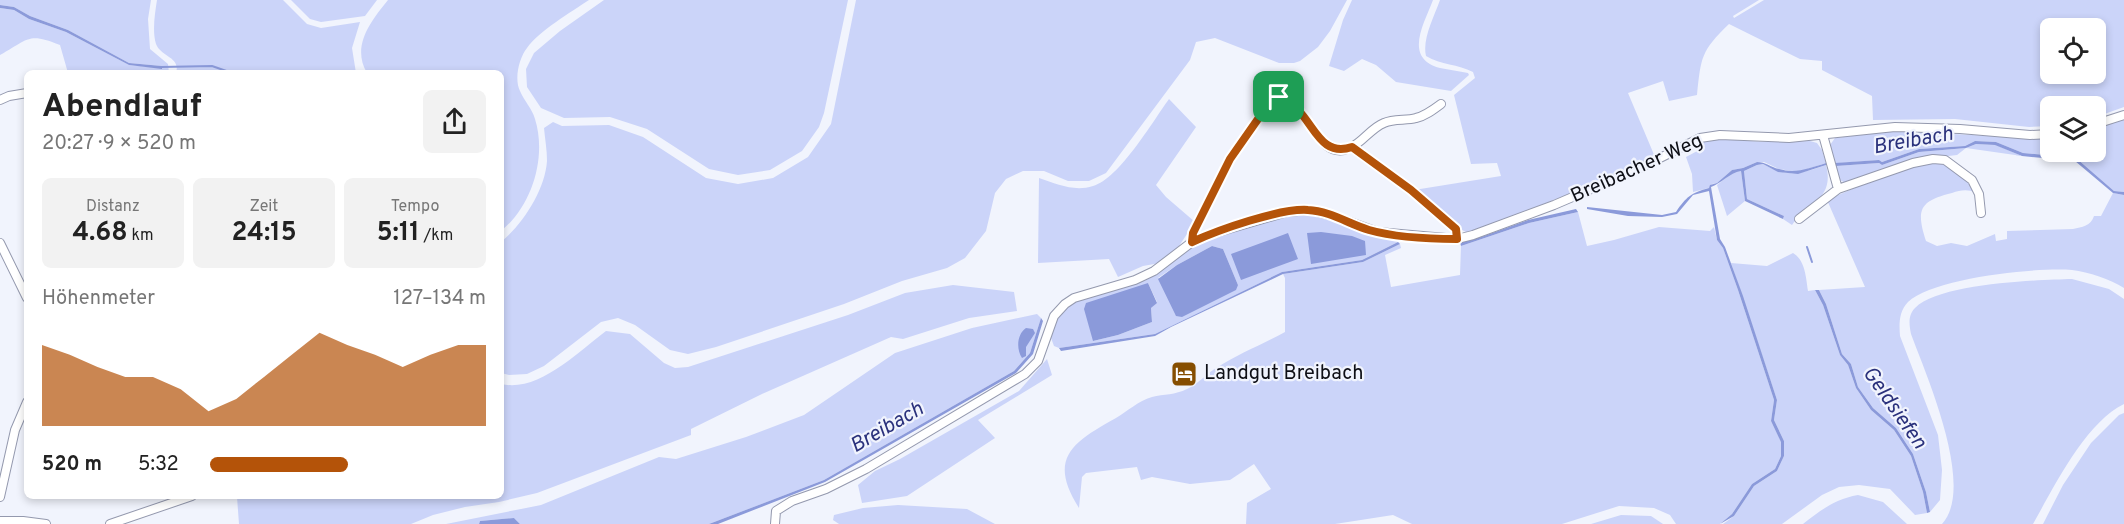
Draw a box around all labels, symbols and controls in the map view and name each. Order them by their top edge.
map controls [2040,18,2106,162]
button: locate [2040,18,2106,84]
pin [1253,71,1304,122]
icon: arrive [1262,80,1295,113]
text: Abendlauf [42,87,202,129]
button: share [423,90,486,153]
button: layers [2040,96,2106,162]
water label: Breibach [1871,121,1956,161]
street label: Breibacher Weg [1567,128,1707,210]
text: 20:27 · 9 × 520 m [42,131,196,157]
text: Distanz [86,197,140,217]
text: Zeit [250,197,278,217]
text: Tempo [391,197,439,217]
text: 4.68 [72,217,128,250]
text: 24:15 [231,217,297,250]
text: 5:11 [377,217,420,250]
text: km [128,226,154,246]
text: /km [420,226,453,246]
text: Höhenmeter [42,286,155,312]
text: 127–134 m [393,286,486,312]
hotel icon: Landgut Breibach [1169,359,1199,389]
place label: Landgut Breibach [1204,361,1363,387]
water label: Geldsiefen [1856,361,1933,455]
water label: Breibach [845,396,929,460]
text: 520 m [42,452,102,478]
text: 5:32 [138,452,179,478]

